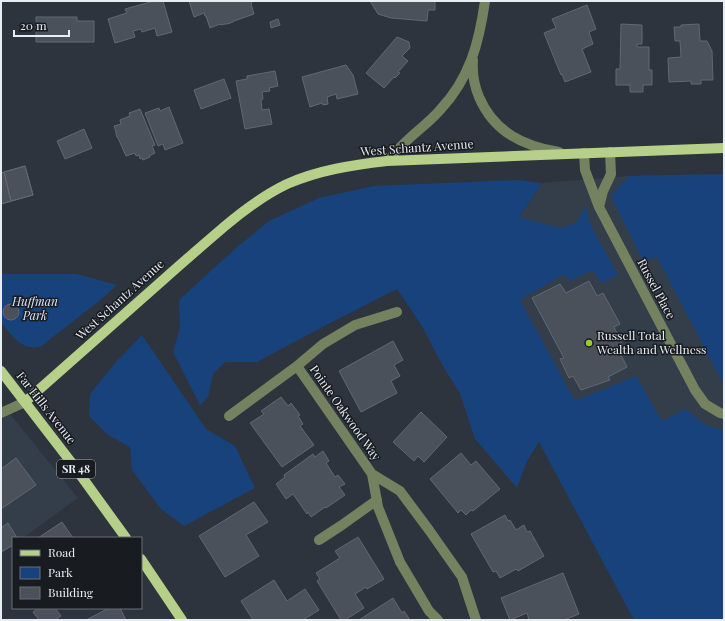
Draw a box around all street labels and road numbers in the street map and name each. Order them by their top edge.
street label: West Schantz Avenue [359,135,474,159]
street label: West Schantz Avenue [71,255,167,344]
street label: Russel Place [634,256,679,322]
street label: Pointe Oakwood Way [307,362,385,463]
street label: Far Hills Avenue [13,368,80,447]
road number: SR 48 [57,460,95,478]

